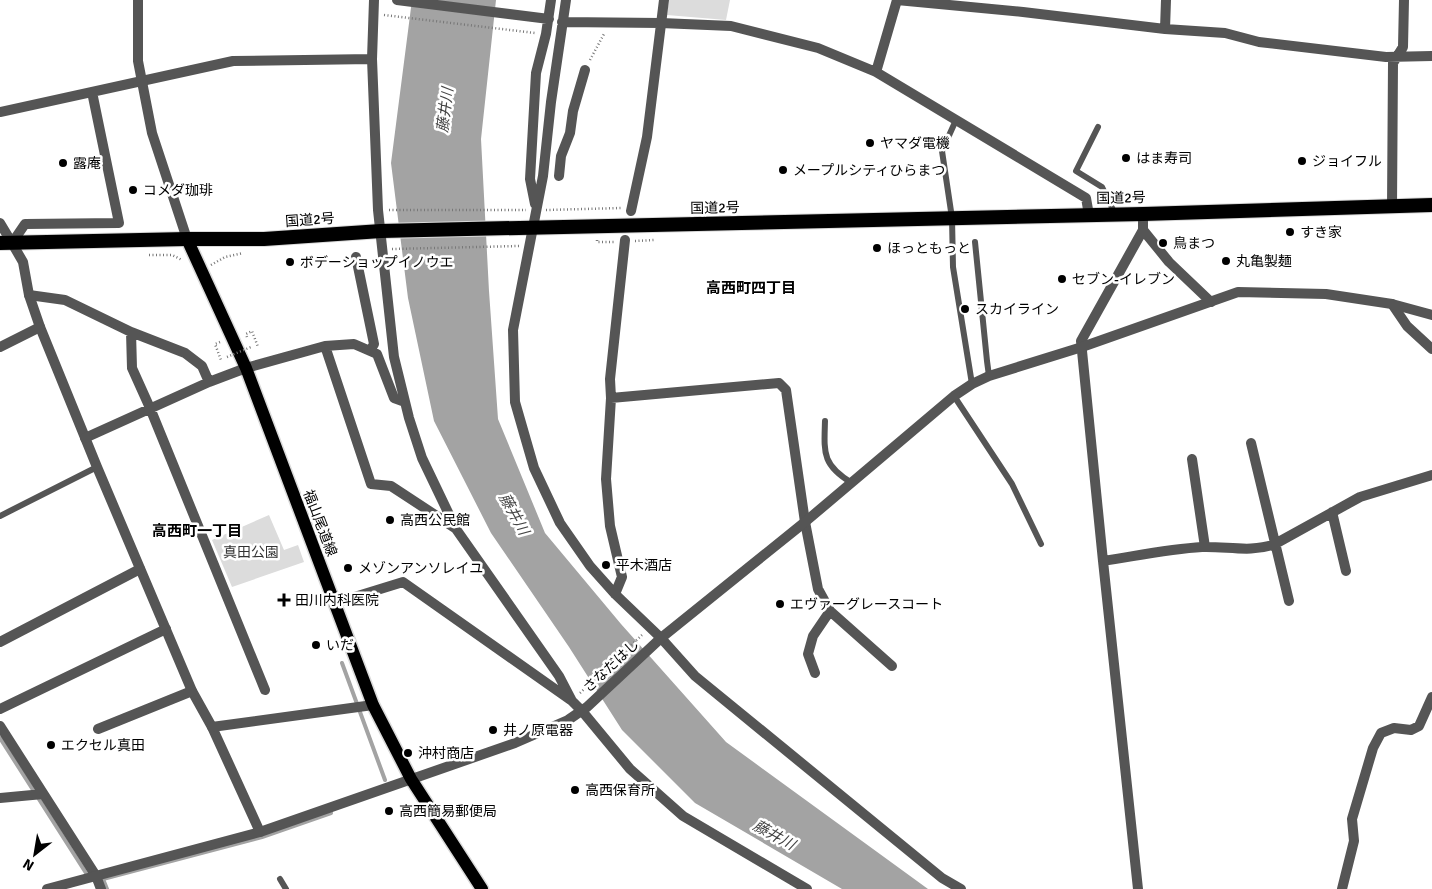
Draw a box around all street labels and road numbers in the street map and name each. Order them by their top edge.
street label: 国道2号 [1096,189,1146,207]
street label: 国道2号 [690,199,740,217]
street label: 国道2号 [285,210,335,230]
street label: 福山尾道線 [300,487,340,559]
street label: さなだはし [580,636,642,696]

